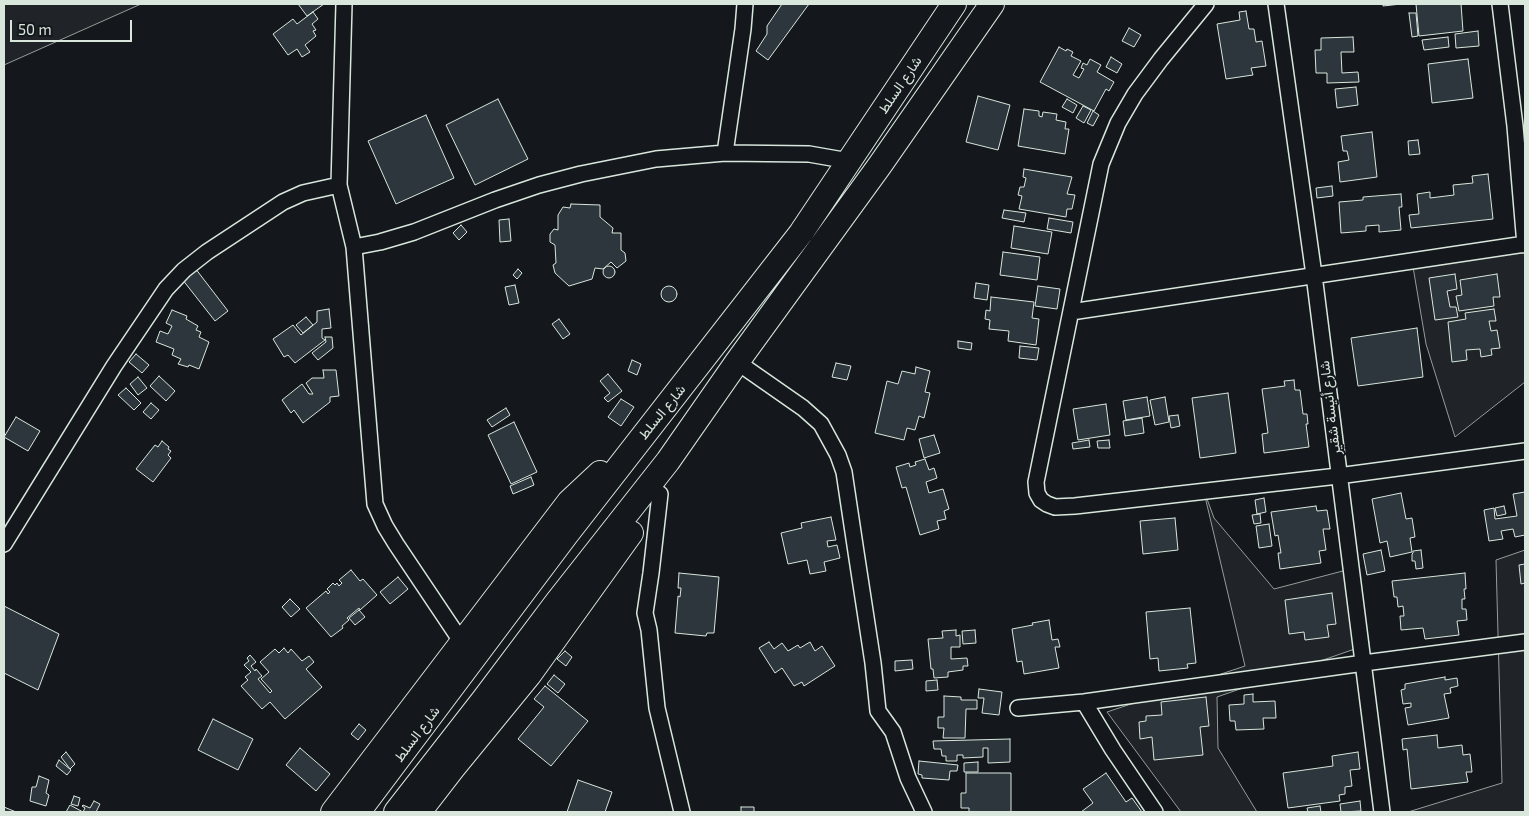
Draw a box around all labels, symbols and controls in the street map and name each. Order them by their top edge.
scale bar [12,10,135,42]
text: 50 m [18,20,52,38]
street label: شارع السلط [875,53,925,117]
street label: شارع أنيسة شقير [1316,360,1344,456]
street label: شارع السلط [635,381,689,443]
street label: شارع السلط [391,703,443,765]

